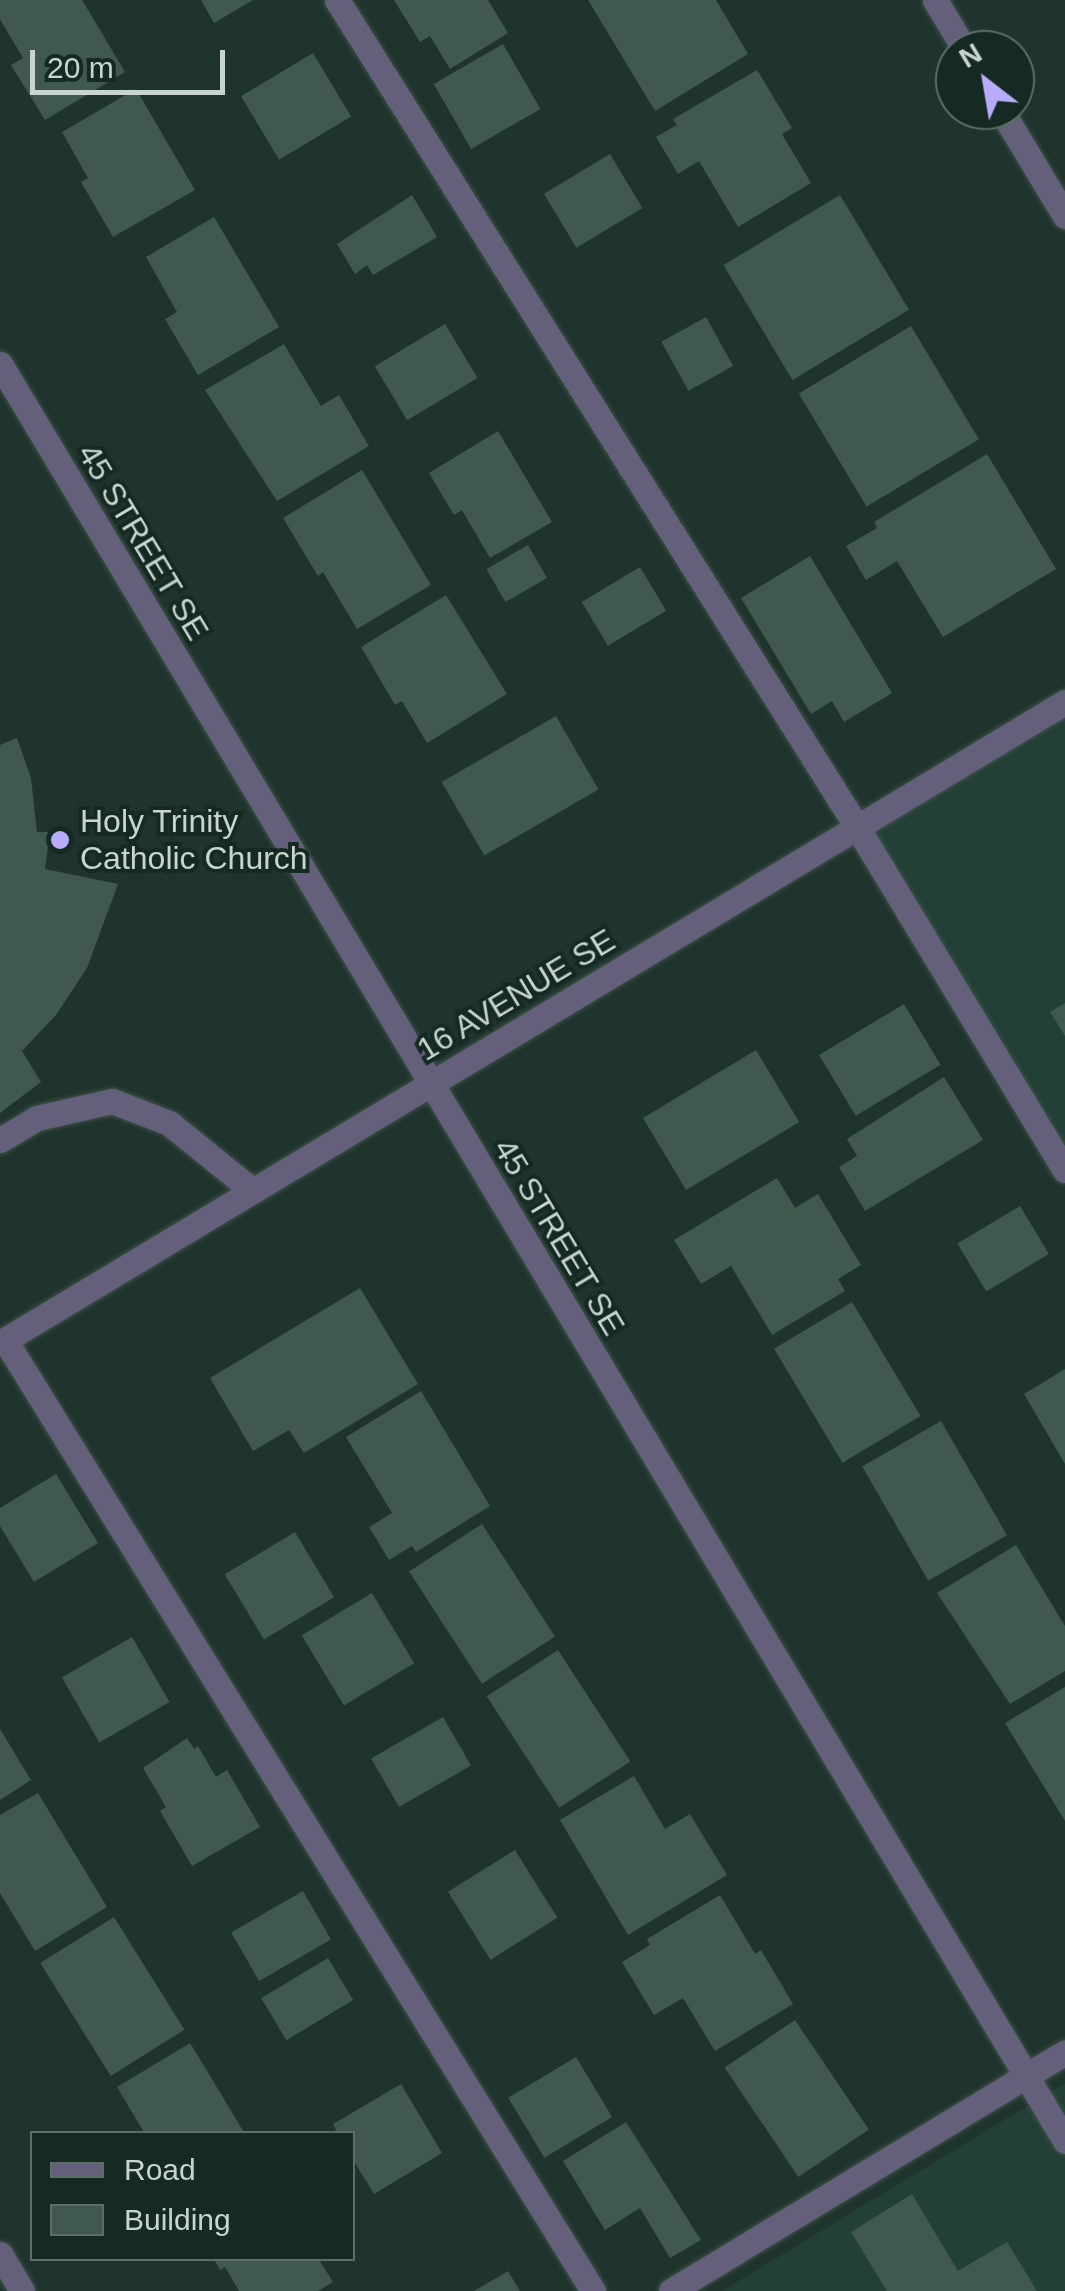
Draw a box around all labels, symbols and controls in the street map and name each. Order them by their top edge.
scale bar [35,30,230,92]
north arrow [935,30,1035,130]
text: N [954,37,987,74]
text: 20 m [47,51,114,84]
street label: 45 STREET SE [69,437,217,647]
place label: Holy Trinity Catholic Church [80,803,308,878]
marker: Holy Trinity Catholic Church [49,829,71,851]
street label: 16 AVENUE SE [410,921,622,1069]
street label: 45 STREET SE [485,1132,633,1342]
legend [30,2131,355,2261]
text: Road [124,2153,196,2186]
text: Building [124,2203,231,2236]

